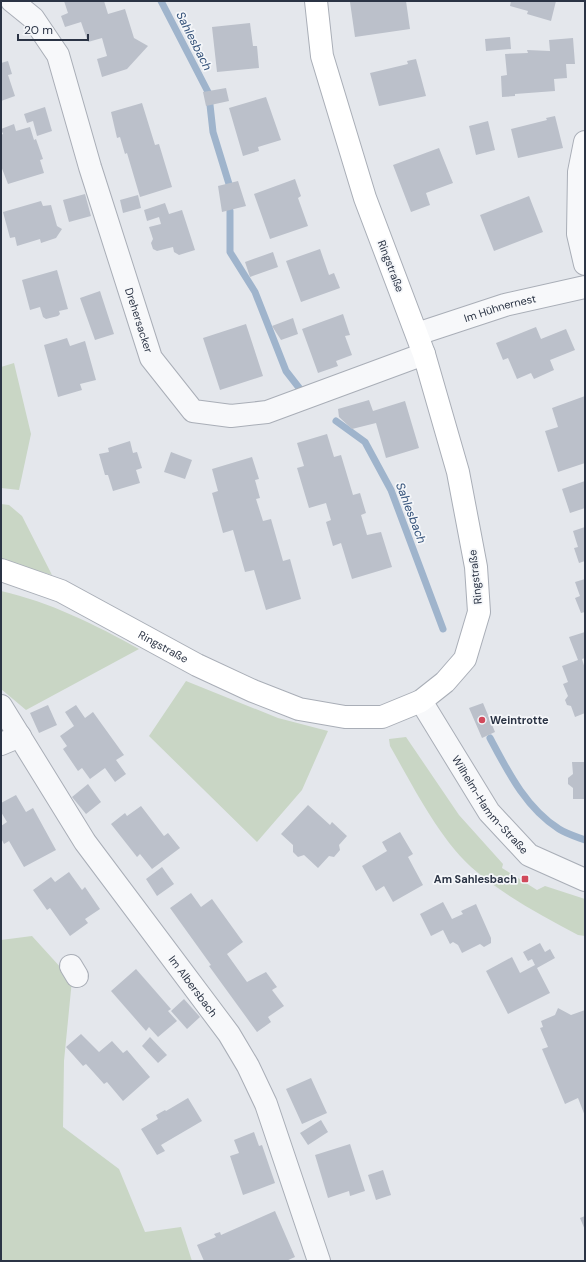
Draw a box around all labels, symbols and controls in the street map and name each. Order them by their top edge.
water label: Sahlesbach [172,9,216,73]
scale bar [18,16,88,42]
text: 20 m [24,22,53,38]
street label: Ringstraße [375,238,407,294]
street label: Drehersacker [122,286,156,355]
street label: Im Hühnernest [462,291,537,325]
water label: Sahlesbach [392,480,430,546]
street label: Ringstraße [465,549,485,605]
street label: Ringstraße [136,627,191,666]
place label: Weintrotte [490,713,549,727]
marker: Weintrotte [477,715,487,725]
street label: Wilhelm-Hamm-Straße [449,753,531,857]
place label: Am Sahlesbach [434,872,517,886]
marker: Am Sahlesbach [520,874,530,884]
street label: Im Albersbach [165,953,221,1020]

